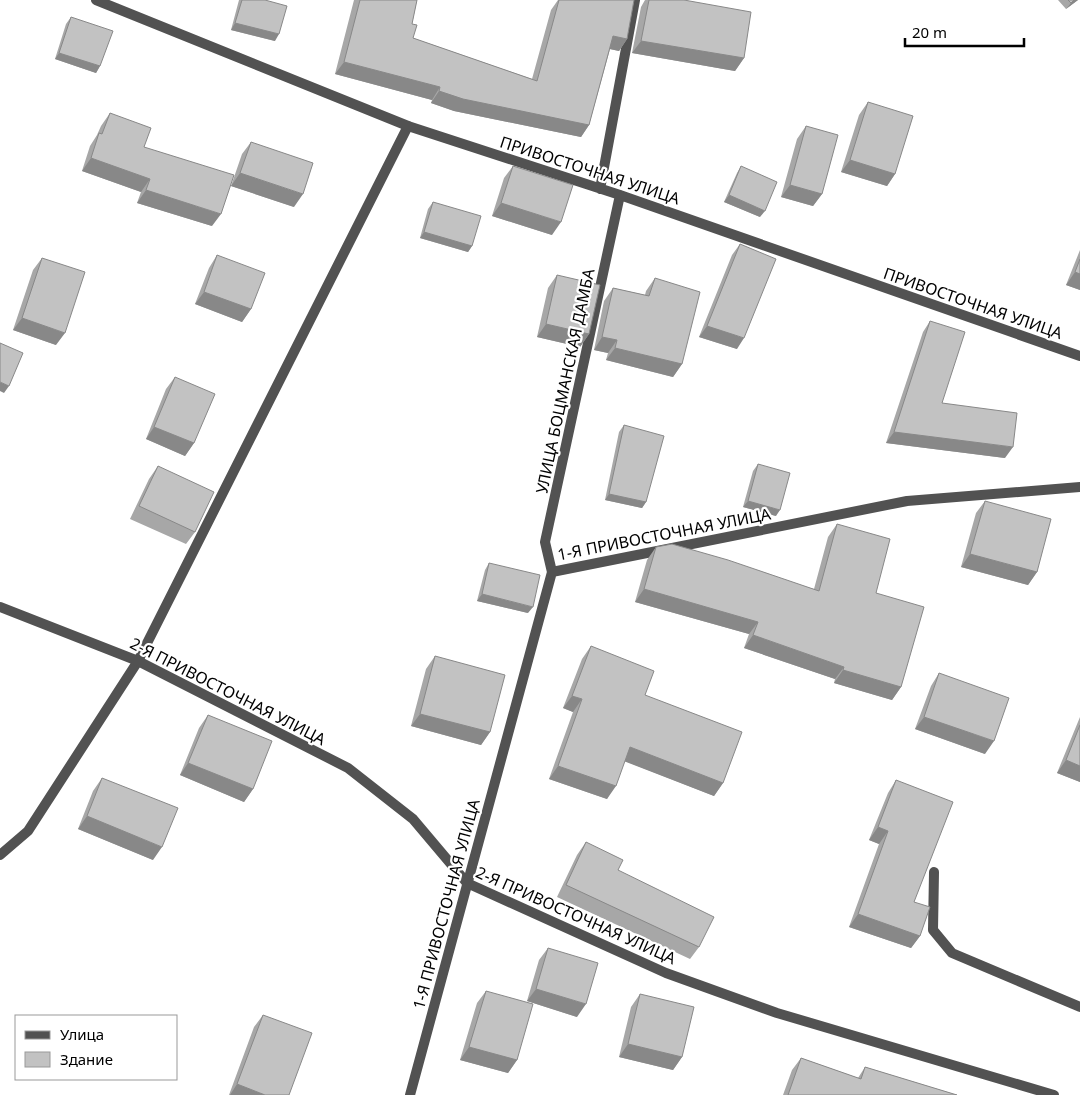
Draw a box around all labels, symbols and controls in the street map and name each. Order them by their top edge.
scale bar [905,15,1024,47]
text: 20 m [912,22,947,42]
street label: ПРИВОСТОЧНАЯ УЛИЦА [497,130,684,210]
street label: ПРИВОСТОЧНАЯ УЛИЦА [881,262,1066,344]
street label: УЛИЦА БОЦМАНСКАЯ ДАМБА [530,266,600,496]
street label: 1-Я ПРИВОСТОЧНАЯ УЛИЦА [556,502,773,565]
street label: 2-Я ПРИВОСТОЧНАЯ УЛИЦА [126,632,330,750]
street label: 1-Я ПРИВОСТОЧНАЯ УЛИЦА [407,796,485,1012]
street label: 2-Я ПРИВОСТОЧНАЯ УЛИЦА [473,861,680,969]
legend [15,1015,178,1080]
text: Улица [60,1024,104,1044]
text: Здание [60,1049,113,1069]

